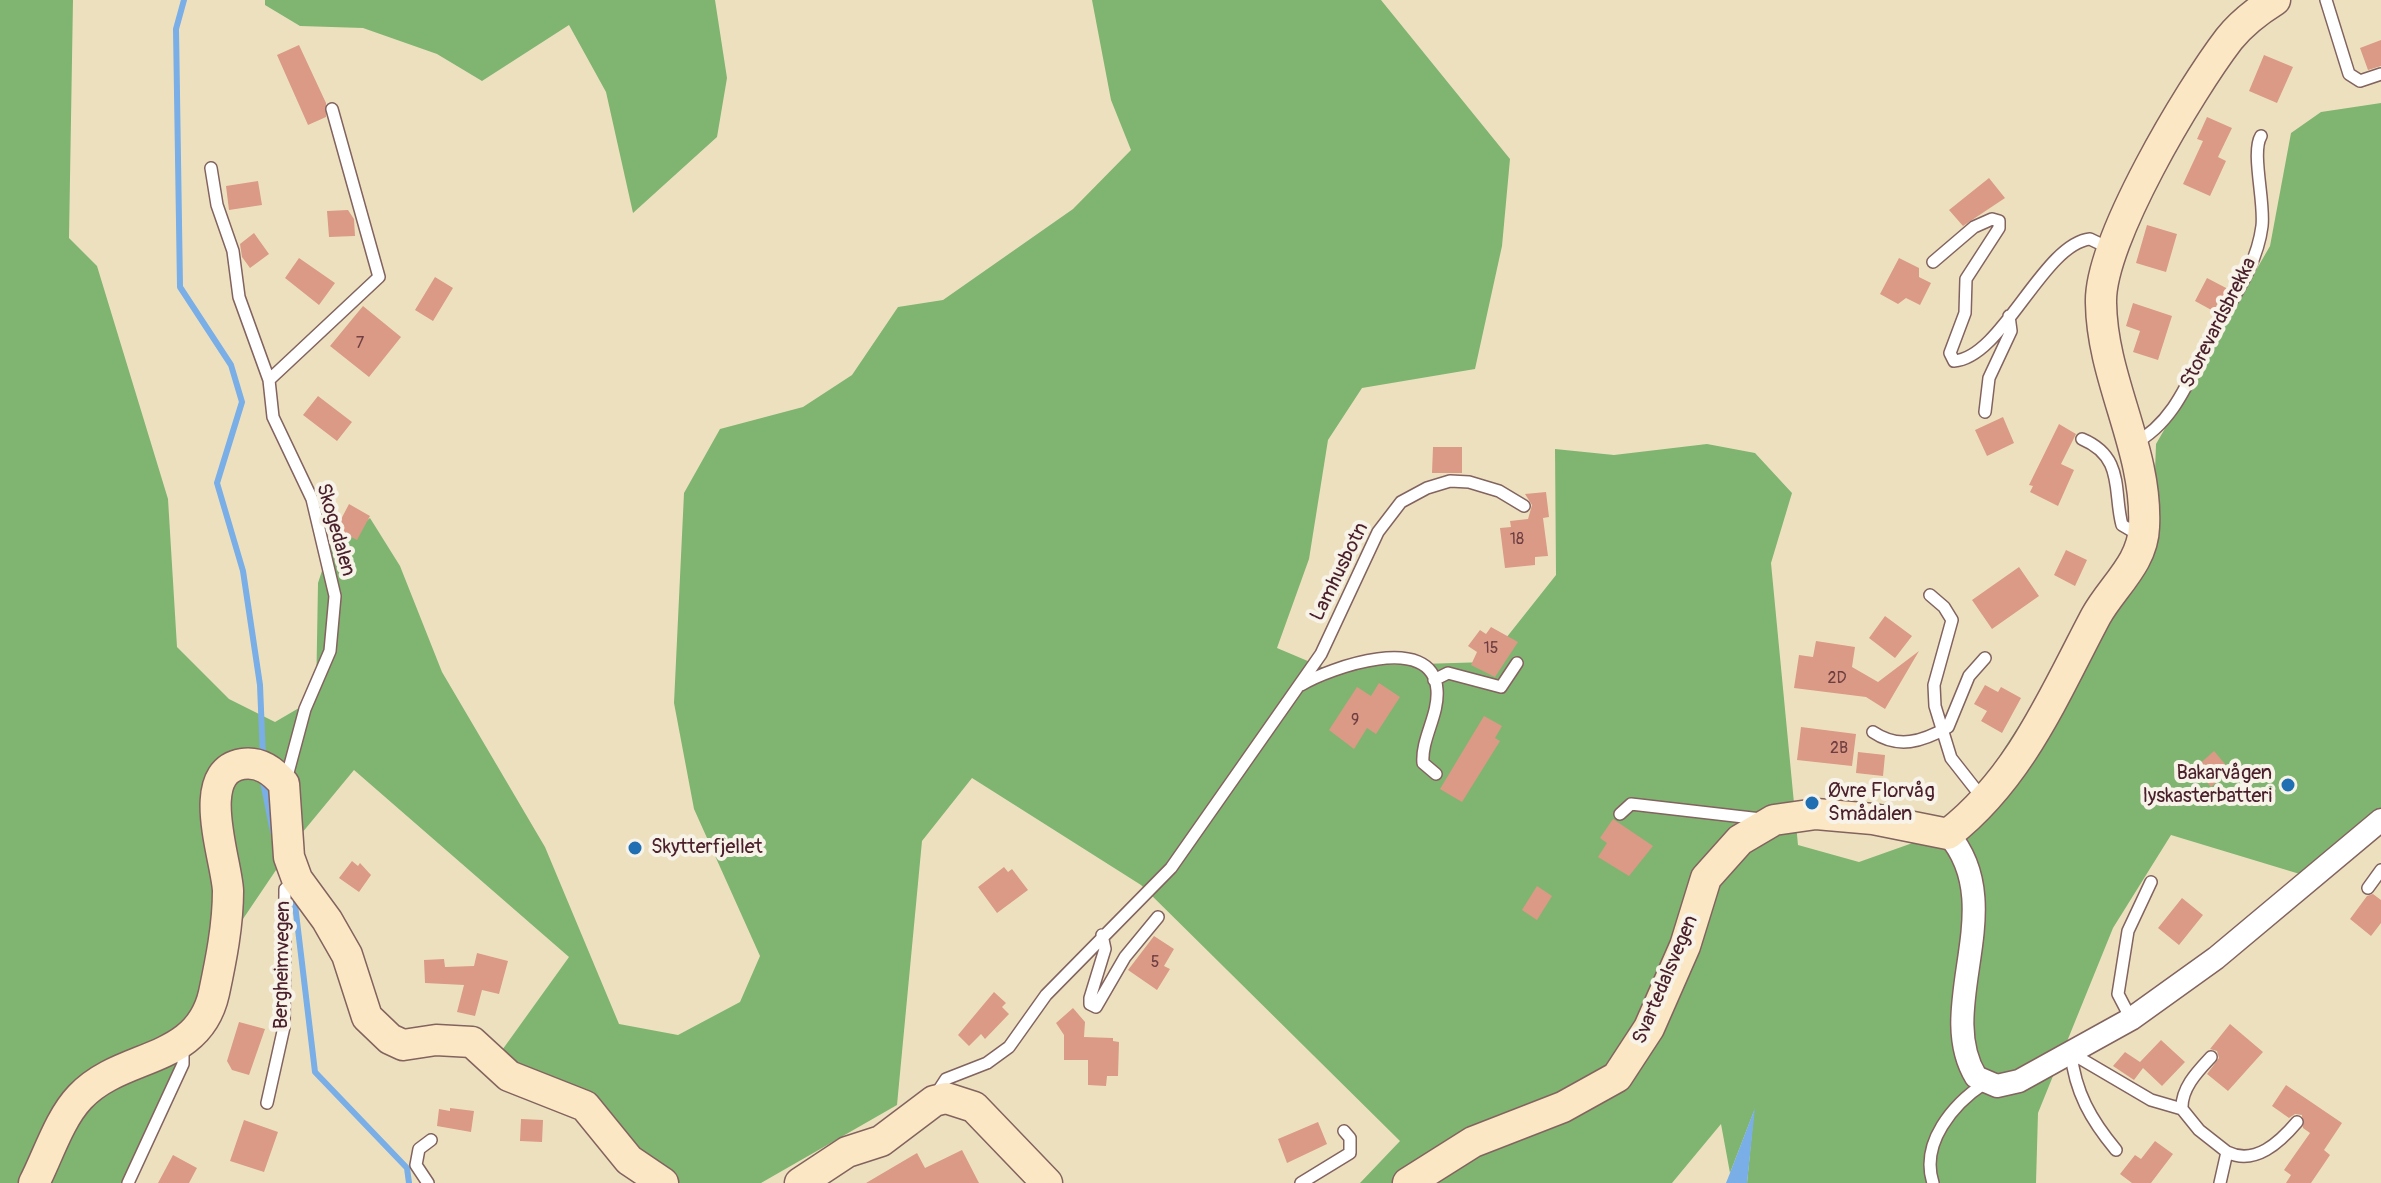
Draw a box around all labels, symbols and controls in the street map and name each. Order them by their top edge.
street label: Storevardsbrekka [2176,254,2262,392]
house number: 7 [356,334,364,354]
street label: Skogedalen [310,481,360,579]
street label: Lamhusbotn [1306,519,1374,625]
house number: 18 [1510,530,1524,550]
house number: 15 [1484,639,1498,659]
house number: 2D [1828,669,1846,689]
house number: 9 [1351,711,1359,731]
house number: 2B [1830,739,1848,759]
place label: Bakarvågen lyskasterbatteri [2143,762,2272,809]
marker: Bakarvågen lyskasterbatteri [2279,776,2297,794]
place label: Øvre Florvåg Smådalen [1828,780,1935,827]
marker: Øvre Florvåg Smådalen [1803,794,1821,812]
place label: Skytterfjellet [651,836,763,860]
marker: Skytterfjellet [626,839,644,857]
street label: Bergheimvegen [270,901,296,1029]
street label: Svartedalsvegen [1628,912,1704,1048]
house number: 5 [1151,953,1159,973]

